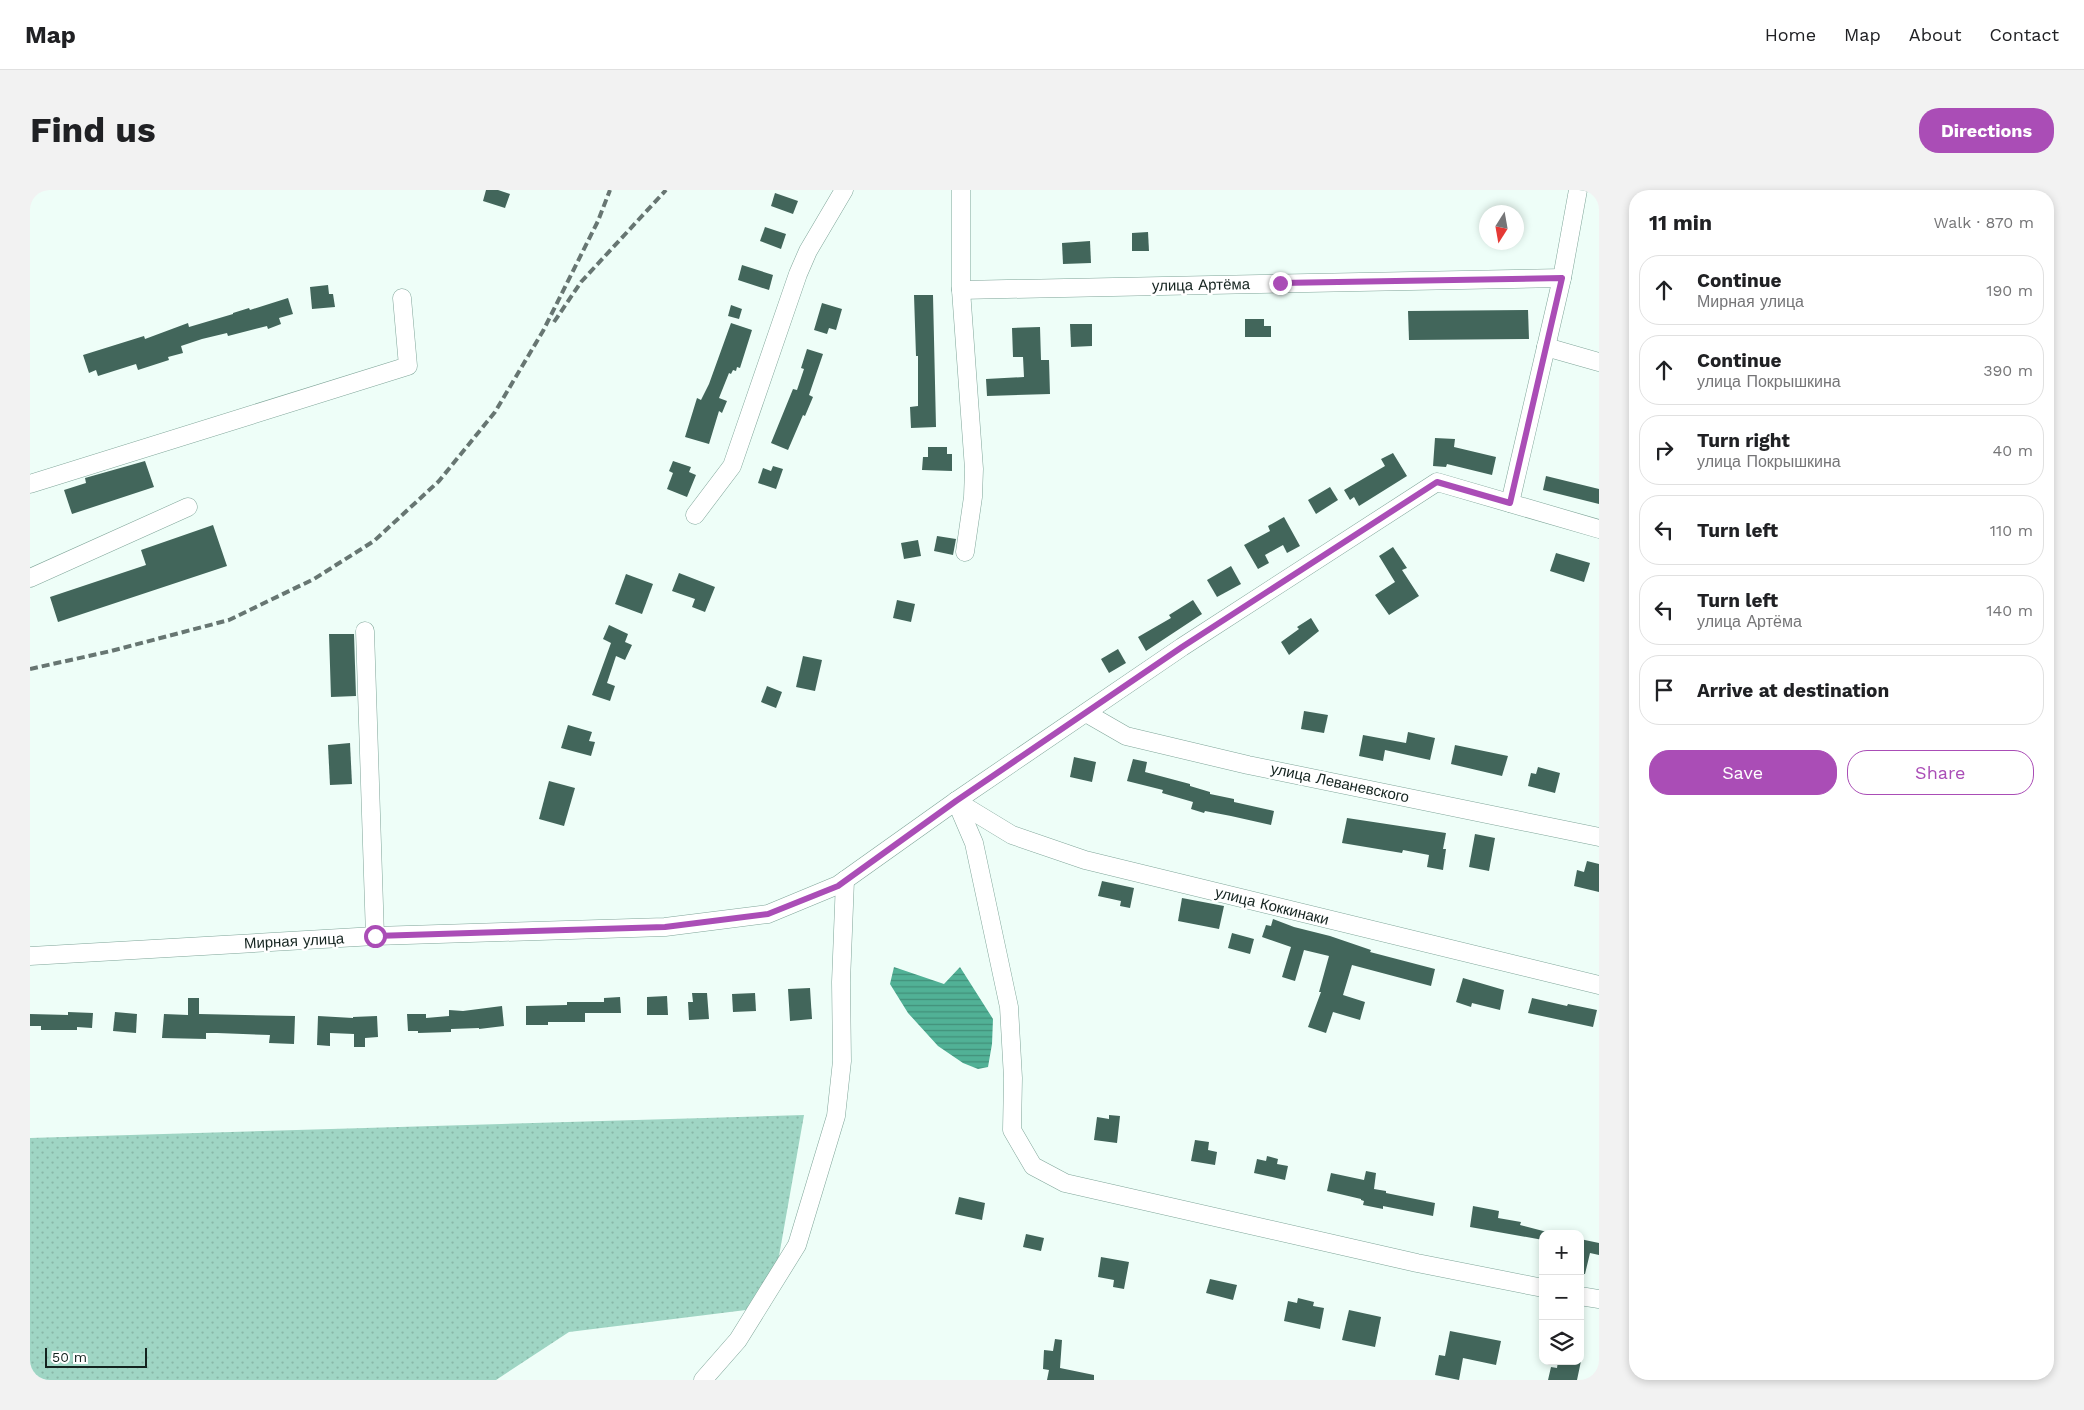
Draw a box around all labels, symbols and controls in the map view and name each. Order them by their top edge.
text: Map [25,21,76,49]
text: Home [1765,24,1816,45]
text: Map [1844,24,1881,45]
text: About [1909,24,1961,45]
text: Contact [1989,24,2059,45]
button: Directions [1919,108,2054,153]
text: Find us [30,109,156,151]
north arrow [1479,205,1524,250]
text: 11 min [1649,210,1712,235]
text: Walk · 870 m [1934,213,2034,232]
text: Continue [1697,269,1781,292]
route end [1269,272,1292,295]
street label: улица Артёма [1152,275,1251,295]
icon: ahead [1650,276,1678,304]
text: 190 m [1986,281,2033,300]
text: Мирная улица [1697,292,1804,311]
text: Continue [1697,349,1781,372]
icon: ahead [1650,356,1678,384]
text: 390 m [1983,361,2033,380]
text: улица Покрышкина [1697,372,1841,391]
text: Turn right [1697,429,1790,452]
icon: right [1650,436,1678,464]
text: 40 m [1993,441,2033,460]
text: улица Покрышкина [1697,452,1841,471]
icon: left [1650,516,1678,544]
text: Turn left [1697,519,1778,542]
text: 110 m [1990,521,2033,540]
text: Turn left [1697,589,1778,612]
icon: left [1650,596,1678,624]
text: 140 m [1986,601,2033,620]
text: улица Артёма [1697,612,1802,631]
icon: arrive [1650,676,1678,704]
text: Arrive at destination [1697,679,1889,702]
button: Save [1649,750,1837,795]
button: Share [1847,750,2034,795]
street label: улица Леваневского [1269,760,1411,806]
street label: улица Коккинаки [1213,883,1331,929]
route start [364,925,387,948]
street label: Мирная улица [243,929,345,953]
map controls [1539,1230,1584,1365]
button: + [1539,1230,1584,1275]
button: − [1539,1275,1584,1320]
button: layers [1539,1320,1584,1365]
scale bar [45,1345,148,1368]
text: 50 m [52,1349,87,1365]

